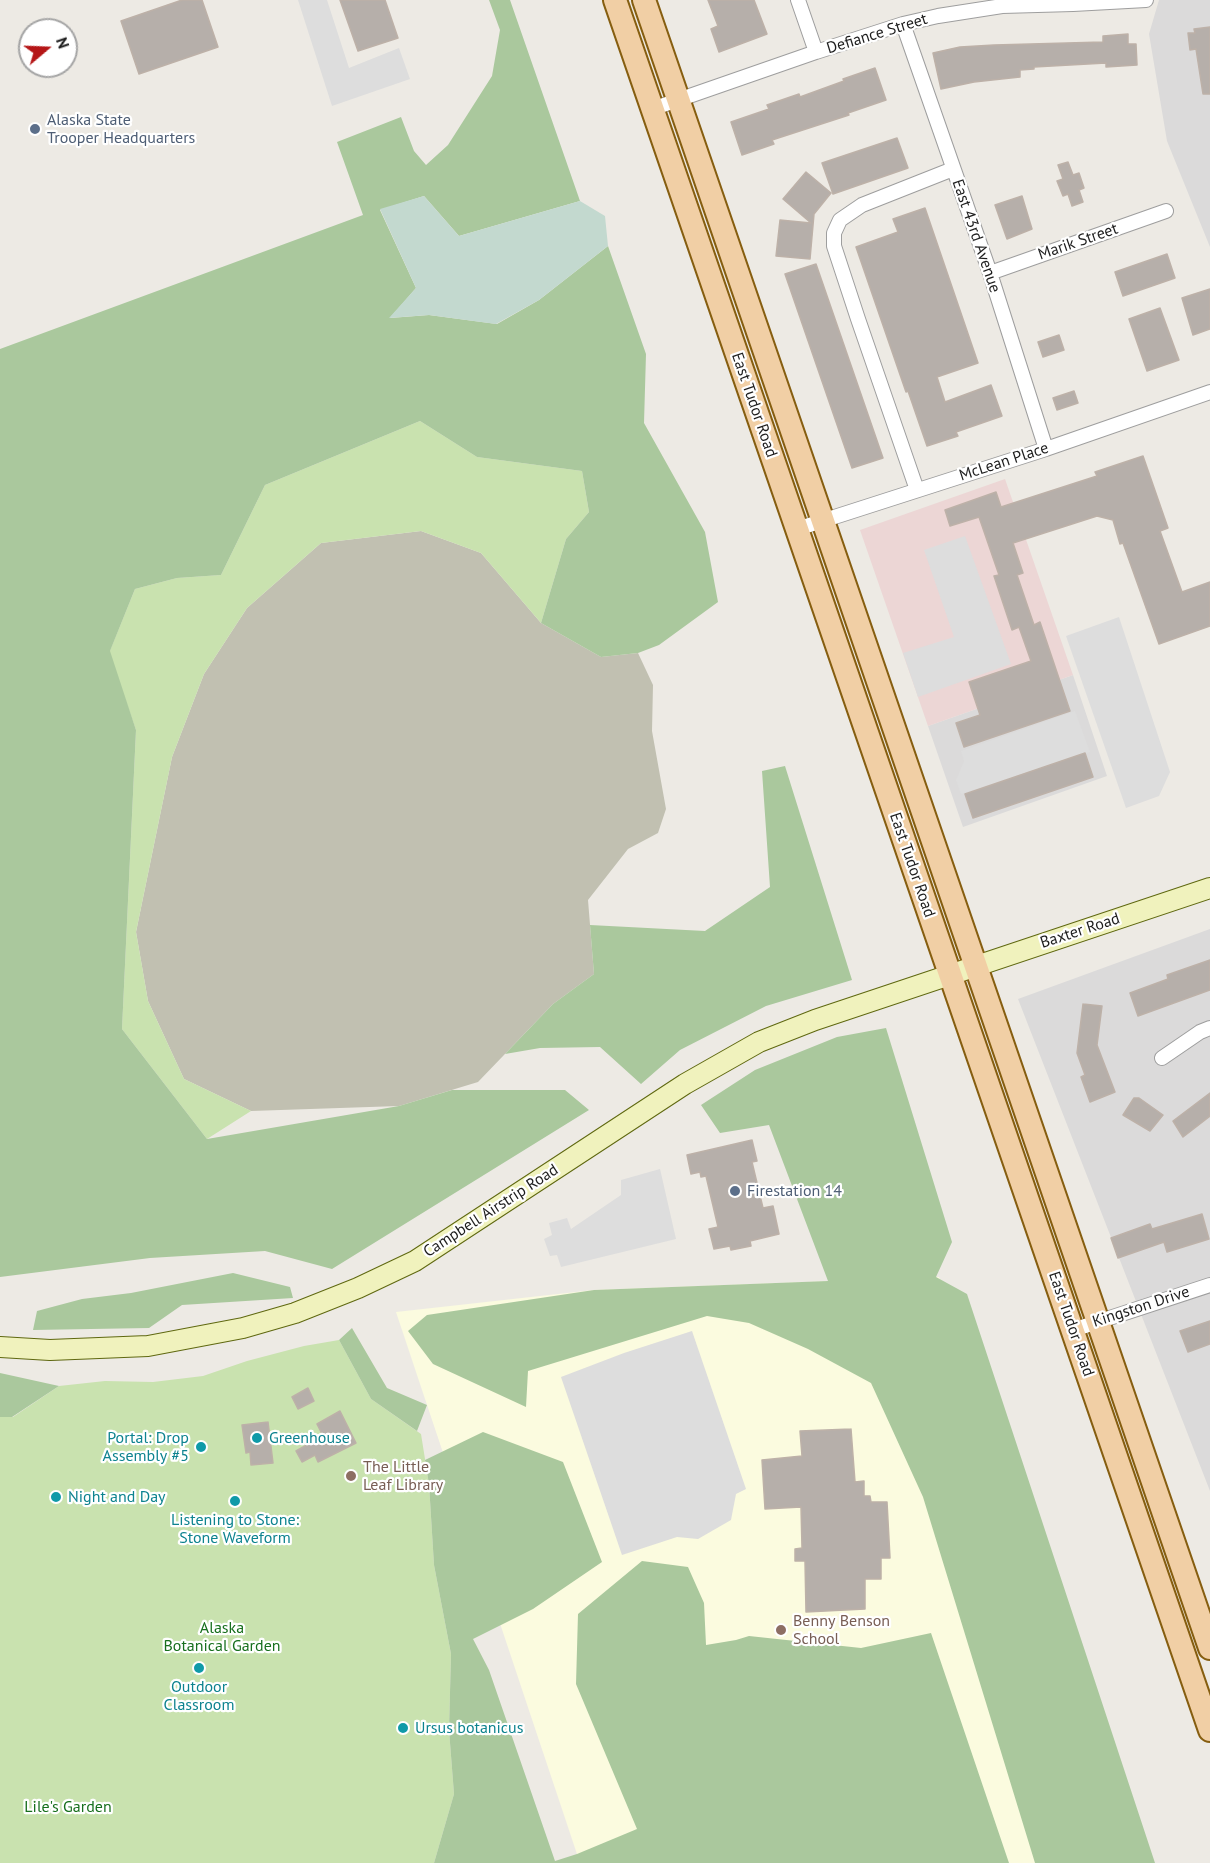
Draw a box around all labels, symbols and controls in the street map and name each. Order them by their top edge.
street label: Defiance Street [824,10,930,58]
north arrow [18,18,78,78]
text: N [52,35,74,51]
place label: Alaska State Trooper Headquarters [47,110,195,148]
marker: Alaska State Trooper Headquarters [28,122,42,136]
street label: East 43rd Avenue [948,177,1004,295]
street label: Marik Street [1036,219,1120,265]
street label: East Tudor Road [727,350,781,460]
street label: McLean Place [957,439,1051,485]
street label: East Tudor Road [885,810,939,920]
street label: Baxter Road [1038,909,1122,953]
street label: Campbell Airstrip Road [420,1160,562,1262]
place label: Firestation 14 [747,1181,842,1201]
marker: Firestation 14 [728,1184,742,1198]
street label: East Tudor Road [1044,1269,1098,1379]
street label: Kingston Drive [1090,1282,1192,1332]
place label: Portal: Drop Assembly #5 [103,1428,189,1466]
place label: Greenhouse [269,1428,350,1448]
marker: Greenhouse [250,1431,264,1445]
marker: Portal: Drop Assembly #5 [194,1440,208,1454]
place label: The Little Leaf Library [363,1457,443,1495]
marker: The Little Leaf Library [344,1469,358,1483]
place label: Night and Day [68,1487,166,1507]
marker: Night and Day [49,1490,63,1504]
marker: Listening to Stone: Stone Waveform [228,1494,242,1508]
place label: Listening to Stone: Stone Waveform [171,1510,299,1548]
place label: Benny Benson School [793,1611,890,1649]
park label: Alaska Botanical Garden [163,1618,281,1656]
marker: Benny Benson School [774,1623,788,1637]
marker: Outdoor Classroom [192,1661,206,1675]
place label: Outdoor Classroom [164,1677,234,1715]
place label: Ursus botanicus [415,1718,523,1738]
marker: Ursus botanicus [396,1721,410,1735]
park label: Lile's Garden [24,1797,112,1817]

